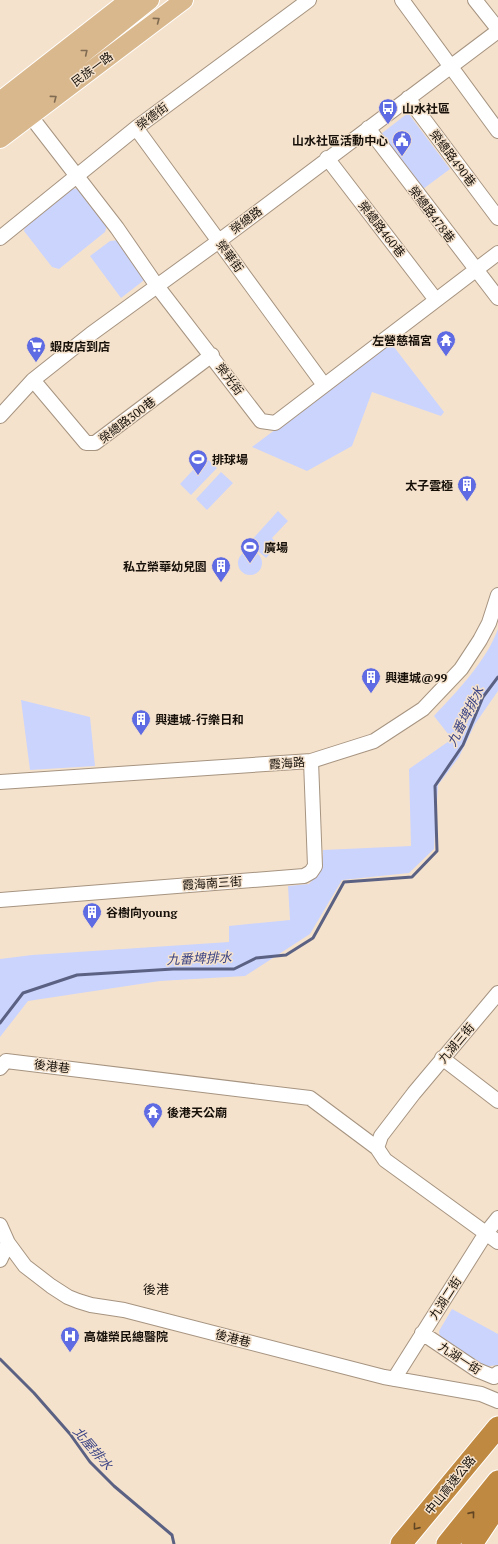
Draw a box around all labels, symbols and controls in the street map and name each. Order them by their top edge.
one-way arrow [153,18,160,25]
street label: 民族一路 [68,49,116,89]
one-way arrow [81,50,88,57]
one-way arrow [49,96,56,103]
bus stop icon: 山水社區 [377,97,399,125]
street label: 榮德街 [133,99,171,133]
place label: 山水社區 [402,101,450,116]
street label: 榮總路490巷 [427,127,479,189]
public building icon: 山水社區活動中心 [391,129,413,157]
place label: 山水社區活動中心 [292,133,388,148]
street label: 榮總路478巷 [406,183,458,245]
street label: 榮總路460巷 [355,198,409,260]
street label: 榮總路 [227,203,265,237]
street label: 榮華街 [213,237,247,275]
temple icon: 左營慈福宮 [435,329,457,357]
place label: 左營慈福宮 [372,333,432,348]
supermarket icon: 蝦皮店到店 [25,335,47,363]
place label: 蝦皮店到店 [50,339,110,354]
street label: 榮光街 [213,360,247,398]
street label: 榮總路300巷 [96,394,158,446]
sports icon: 排球場 [187,448,209,476]
place label: 排球場 [212,452,248,467]
building icon: 太子雲極 [456,474,478,502]
place label: 太子雲極 [405,478,453,493]
sports icon: 廣場 [239,536,261,564]
place label: 廣場 [264,540,288,555]
building icon: 私立榮華幼兒園 [210,555,232,583]
place label: 私立榮華幼兒園 [123,559,207,574]
building icon: 興連城@99 [360,666,382,694]
place label: 興連城@99 [385,670,448,685]
water label: 九番埤排水 [442,682,488,749]
building icon: 興連城-行樂日和 [130,708,152,736]
place label: 興連城-行樂日和 [155,712,244,727]
street label: 霞海路 [269,754,305,772]
street label: 霞海南三街 [182,873,242,893]
building icon: 谷樹向young [81,901,103,929]
place label: 谷樹向young [106,905,177,920]
water label: 九番埤排水 [166,948,233,968]
street label: 九湖三街 [435,1020,477,1066]
street label: 後港巷 [33,1056,71,1076]
temple icon: 後港天公廟 [142,1101,164,1129]
place label: 後港天公廟 [167,1105,227,1120]
street label: 九湖二街 [426,1274,464,1322]
district label: 後港 [143,1280,169,1298]
hospital icon: 高雄榮民總醫院 [59,1325,81,1353]
street label: 後港巷 [214,1326,252,1350]
place label: 高雄榮民總醫院 [84,1329,168,1344]
street label: 九湖一街 [436,1339,484,1377]
water label: 北屋排水 [69,1422,118,1474]
street label: 中山高速公路 [422,1452,478,1518]
one-way arrow [467,1511,474,1518]
one-way arrow [413,1522,420,1529]

